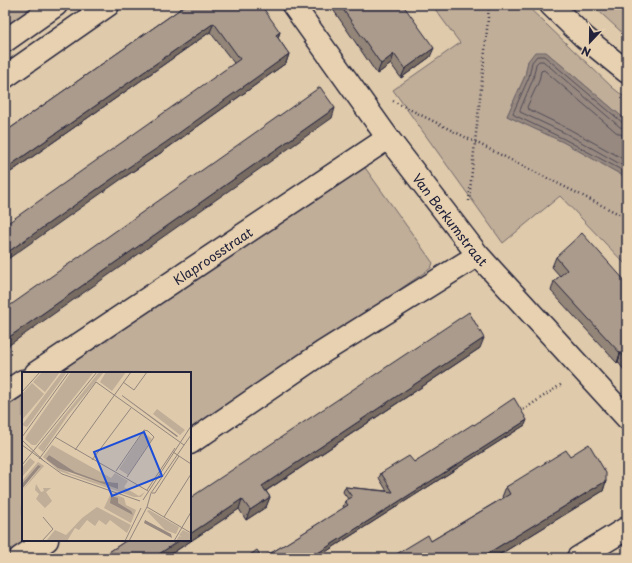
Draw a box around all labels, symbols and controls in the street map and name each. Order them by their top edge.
north arrow [570,22,610,62]
text: N [579,42,593,61]
street label: Van Berkumstraat [409,169,493,270]
street label: Klaproosstraat [169,222,256,289]
inset map [22,372,191,541]

